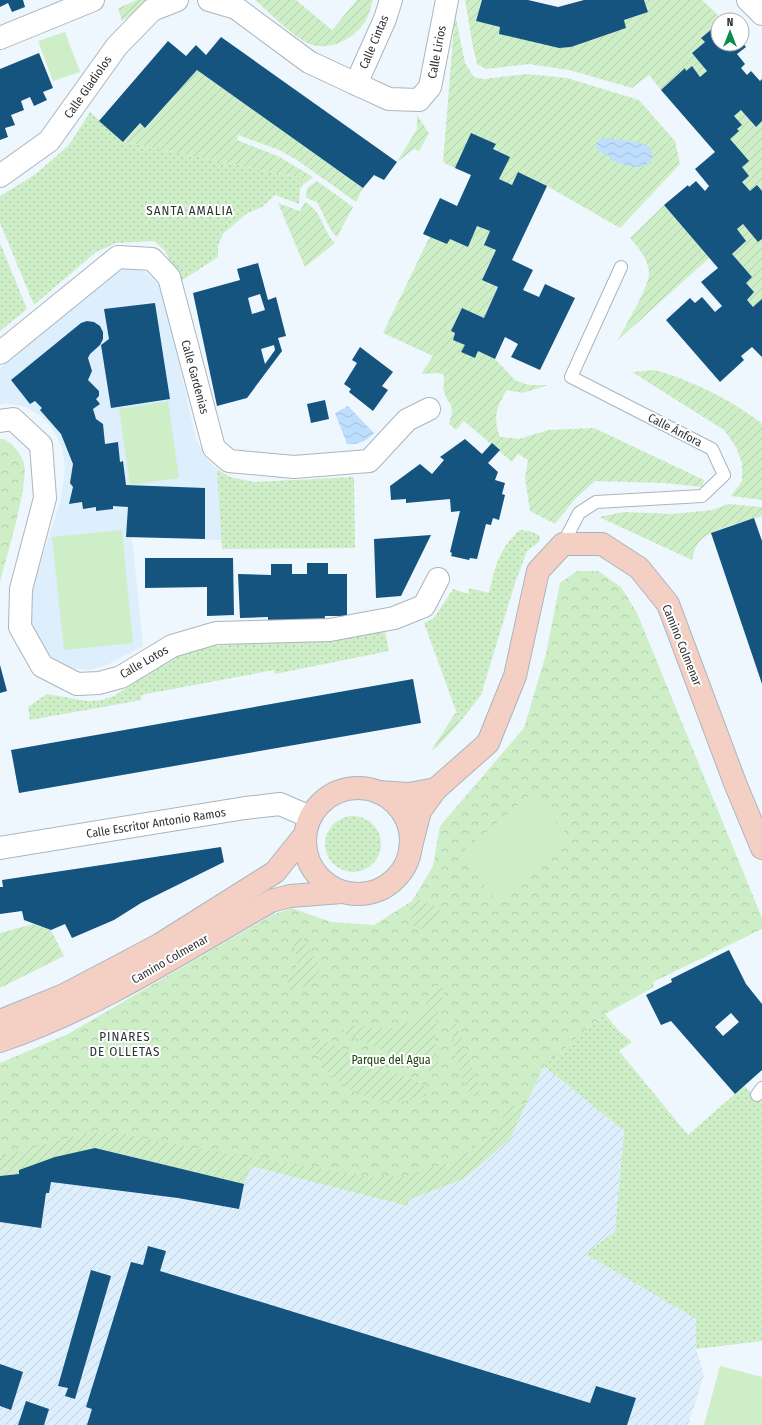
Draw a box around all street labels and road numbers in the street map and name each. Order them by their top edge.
street label: Calle Cintas [356,13,392,71]
street label: Calle Lirios [425,24,449,80]
street label: Calle Gladiolos [61,53,115,121]
street label: Calle Gardenias [178,338,212,416]
street label: Calle Ánfora [646,409,705,450]
street label: Camino Colmenar [659,602,705,688]
street label: Calle Lotos [117,643,171,681]
street label: Calle Escritor Antonio Ramos [85,805,227,841]
street label: Camino Colmenar [129,931,212,987]

